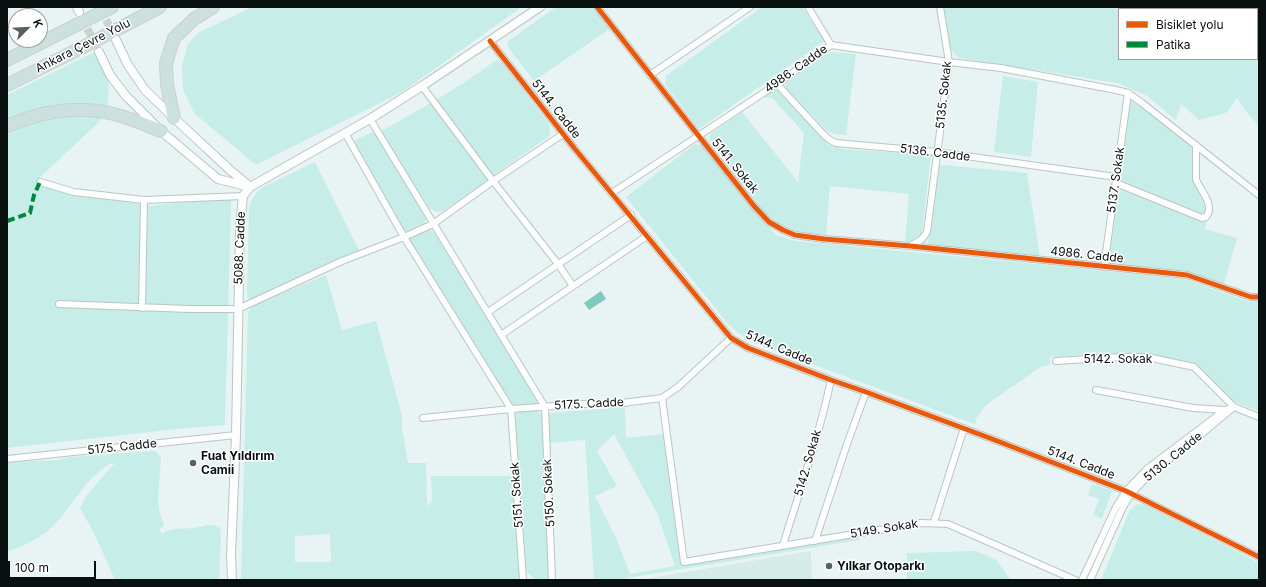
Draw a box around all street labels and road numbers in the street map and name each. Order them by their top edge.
street label: Ankara Çevre Yolu [33,16,133,76]
street label: 4986. Cadde [762,42,830,96]
street label: 5135. Sokak [933,60,955,130]
street label: 5144. Cadde [528,76,584,142]
street label: 5141. Sokak [709,136,761,196]
street label: 5136. Cadde [899,142,971,164]
street label: 5137. Sokak [1104,146,1128,214]
street label: 5088. Cadde [232,211,248,285]
street label: 4986. Cadde [1050,244,1124,266]
street label: 5144. Cadde [743,327,815,369]
street label: 5142. Sokak [1084,352,1152,366]
street label: 5175. Cadde [554,395,624,413]
street label: 5142. Sokak [792,428,824,498]
street label: 5130. Cadde [1141,429,1205,485]
street label: 5175. Cadde [87,436,157,458]
street label: 5144. Cadde [1045,444,1117,482]
street label: 5150. Sokak [540,458,558,528]
street label: 5151. Sokak [508,462,526,528]
street label: 5149. Sokak [849,517,919,541]

